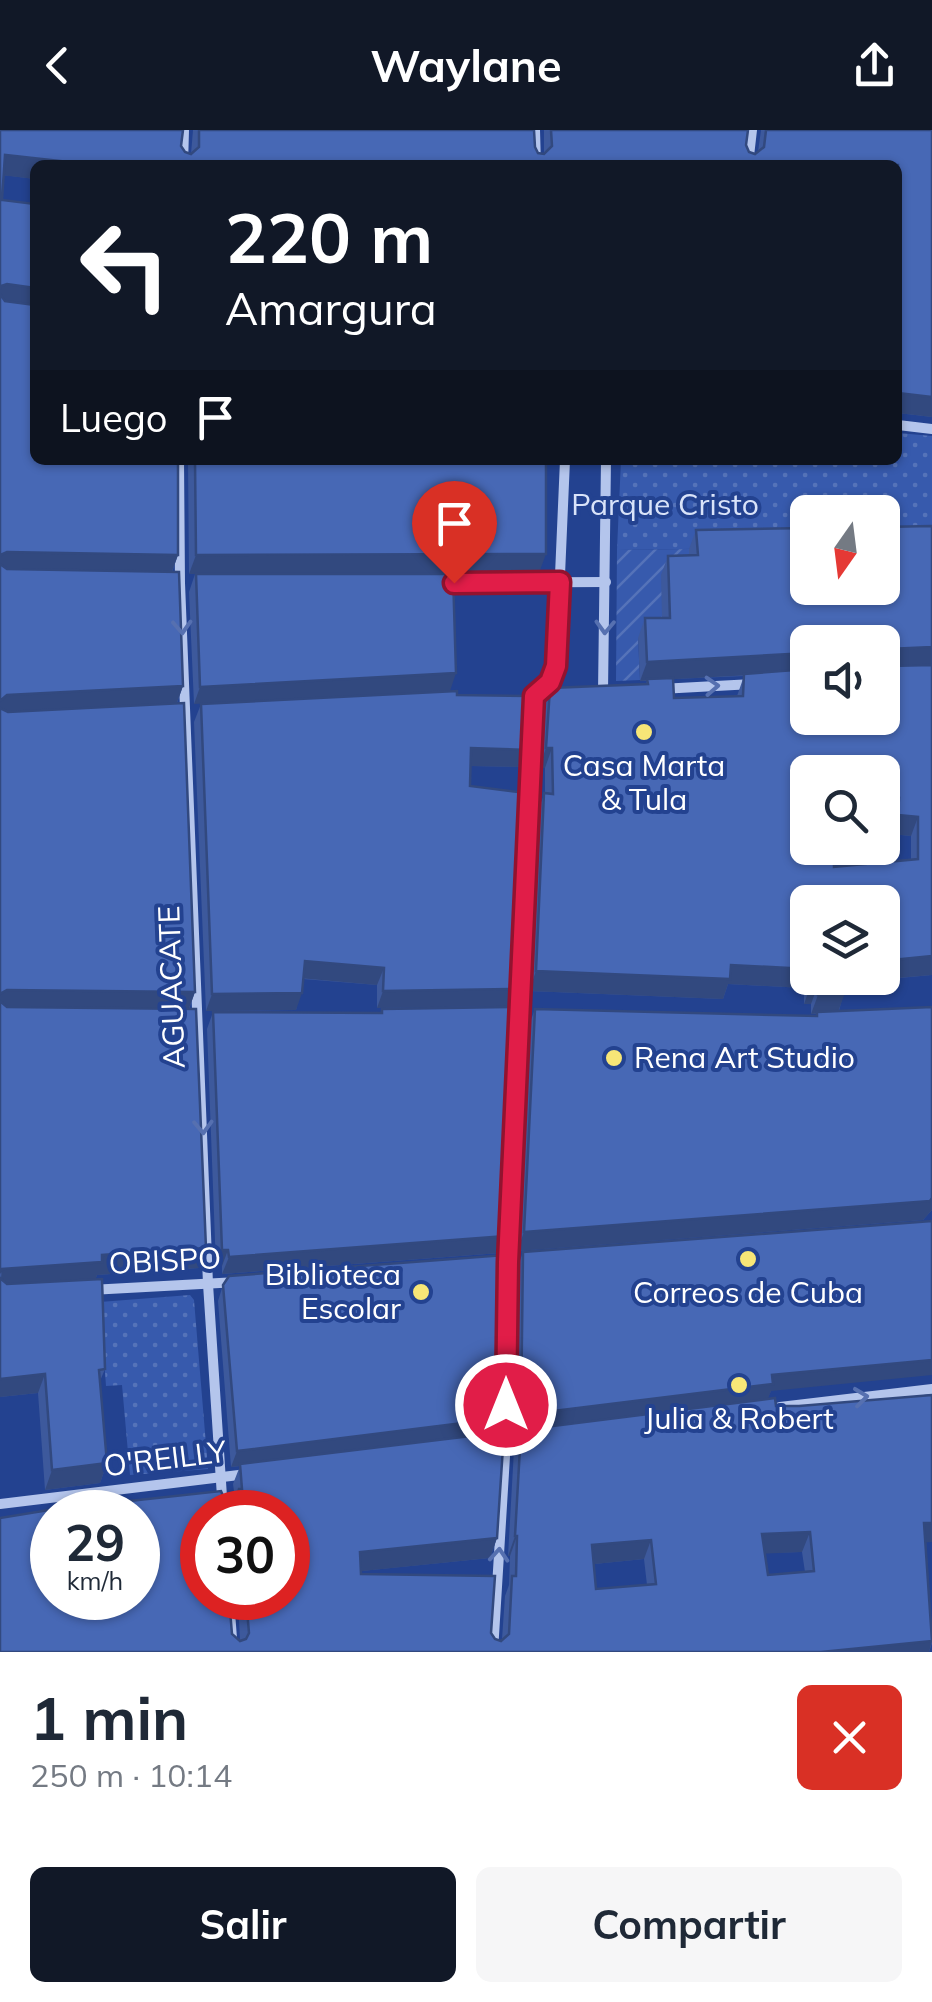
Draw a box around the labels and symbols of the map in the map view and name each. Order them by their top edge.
pin [412,481,497,584]
park label: Parque Cristo [571,485,759,523]
north arrow [790,495,900,605]
one-way arrow [171,620,192,636]
one-way arrow [594,620,615,636]
one-way arrow [704,676,720,697]
marker: Casa Marta & Tula [633,721,655,743]
place label: Casa Marta & Tula [563,746,725,818]
street label: AGUACATE [149,905,193,1069]
place label: Rena Art Studio [634,1038,855,1076]
marker: Rena Art Studio [603,1047,625,1069]
one-way arrow [192,1120,213,1136]
street label: OBISPO [108,1238,222,1282]
marker: Correos de Cuba [737,1248,759,1270]
place label: Biblioteca Escolar [265,1255,401,1327]
place label: Correos de Cuba [633,1273,863,1311]
marker: Biblioteca Escolar [410,1281,432,1303]
position arrow [454,1353,558,1457]
marker: Julia & Robert [728,1374,750,1396]
one-way arrow [853,1388,869,1409]
place label: Julia & Robert [644,1399,834,1437]
street label: O'REILLY [101,1432,229,1484]
speed limit sign: 30 [180,1490,310,1620]
one-way arrow [488,1546,509,1562]

